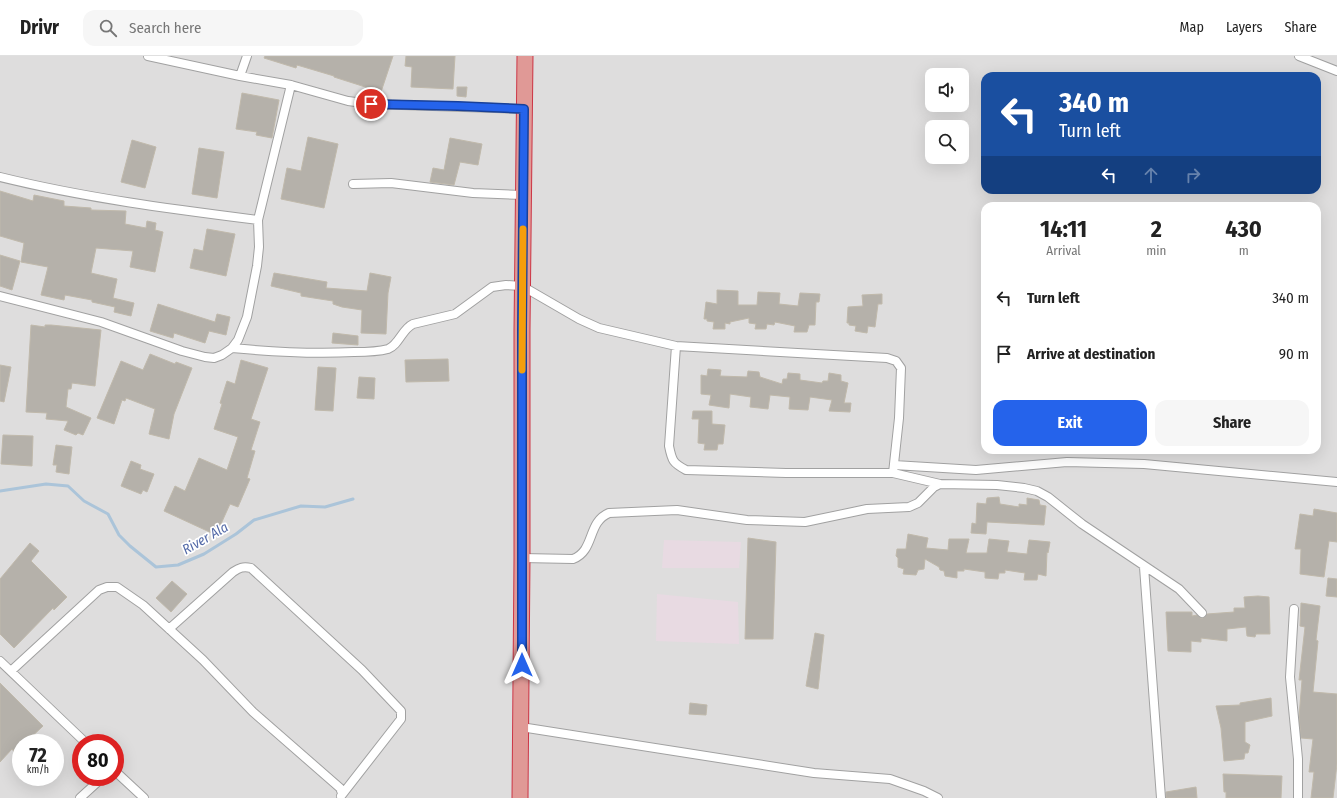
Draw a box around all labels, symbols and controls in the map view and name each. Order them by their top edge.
search box [83,10,363,46]
text: Drivr [20,16,59,39]
icon: search [97,17,119,39]
text: Search here [129,19,201,37]
text: Map [1180,19,1204,36]
text: Layers [1226,19,1262,36]
text: Share [1284,19,1317,36]
map controls [925,68,969,164]
button: sound [925,68,969,112]
text: 340 m [1059,86,1129,119]
pin [354,87,388,121]
icon: left [993,88,1045,140]
icon: arrive [360,93,382,115]
button: search [925,120,969,164]
text: Turn left [1059,120,1121,142]
icon: left [1098,164,1120,186]
icon: ahead [1140,164,1162,186]
icon: right [1182,164,1204,186]
text: 14:11 [1040,215,1087,243]
text: 2 [1151,215,1162,243]
text: 430 [1225,215,1262,243]
text: Arrival [1046,243,1081,258]
text: min [1146,243,1166,258]
text: m [1239,243,1249,258]
icon: left [993,287,1015,309]
text: Turn left [1027,289,1080,307]
text: 340 m [1272,289,1309,307]
icon: arrive [993,343,1015,365]
text: Arrive at destination [1027,345,1155,363]
text: 90 m [1279,345,1309,363]
button: Exit [993,400,1147,446]
button: Share [1155,400,1309,446]
water label: River Ala [179,519,231,558]
position arrow [501,644,543,686]
speed limit sign: 80 [72,734,124,786]
text: 72 [29,743,47,767]
text: km/h [27,764,49,776]

